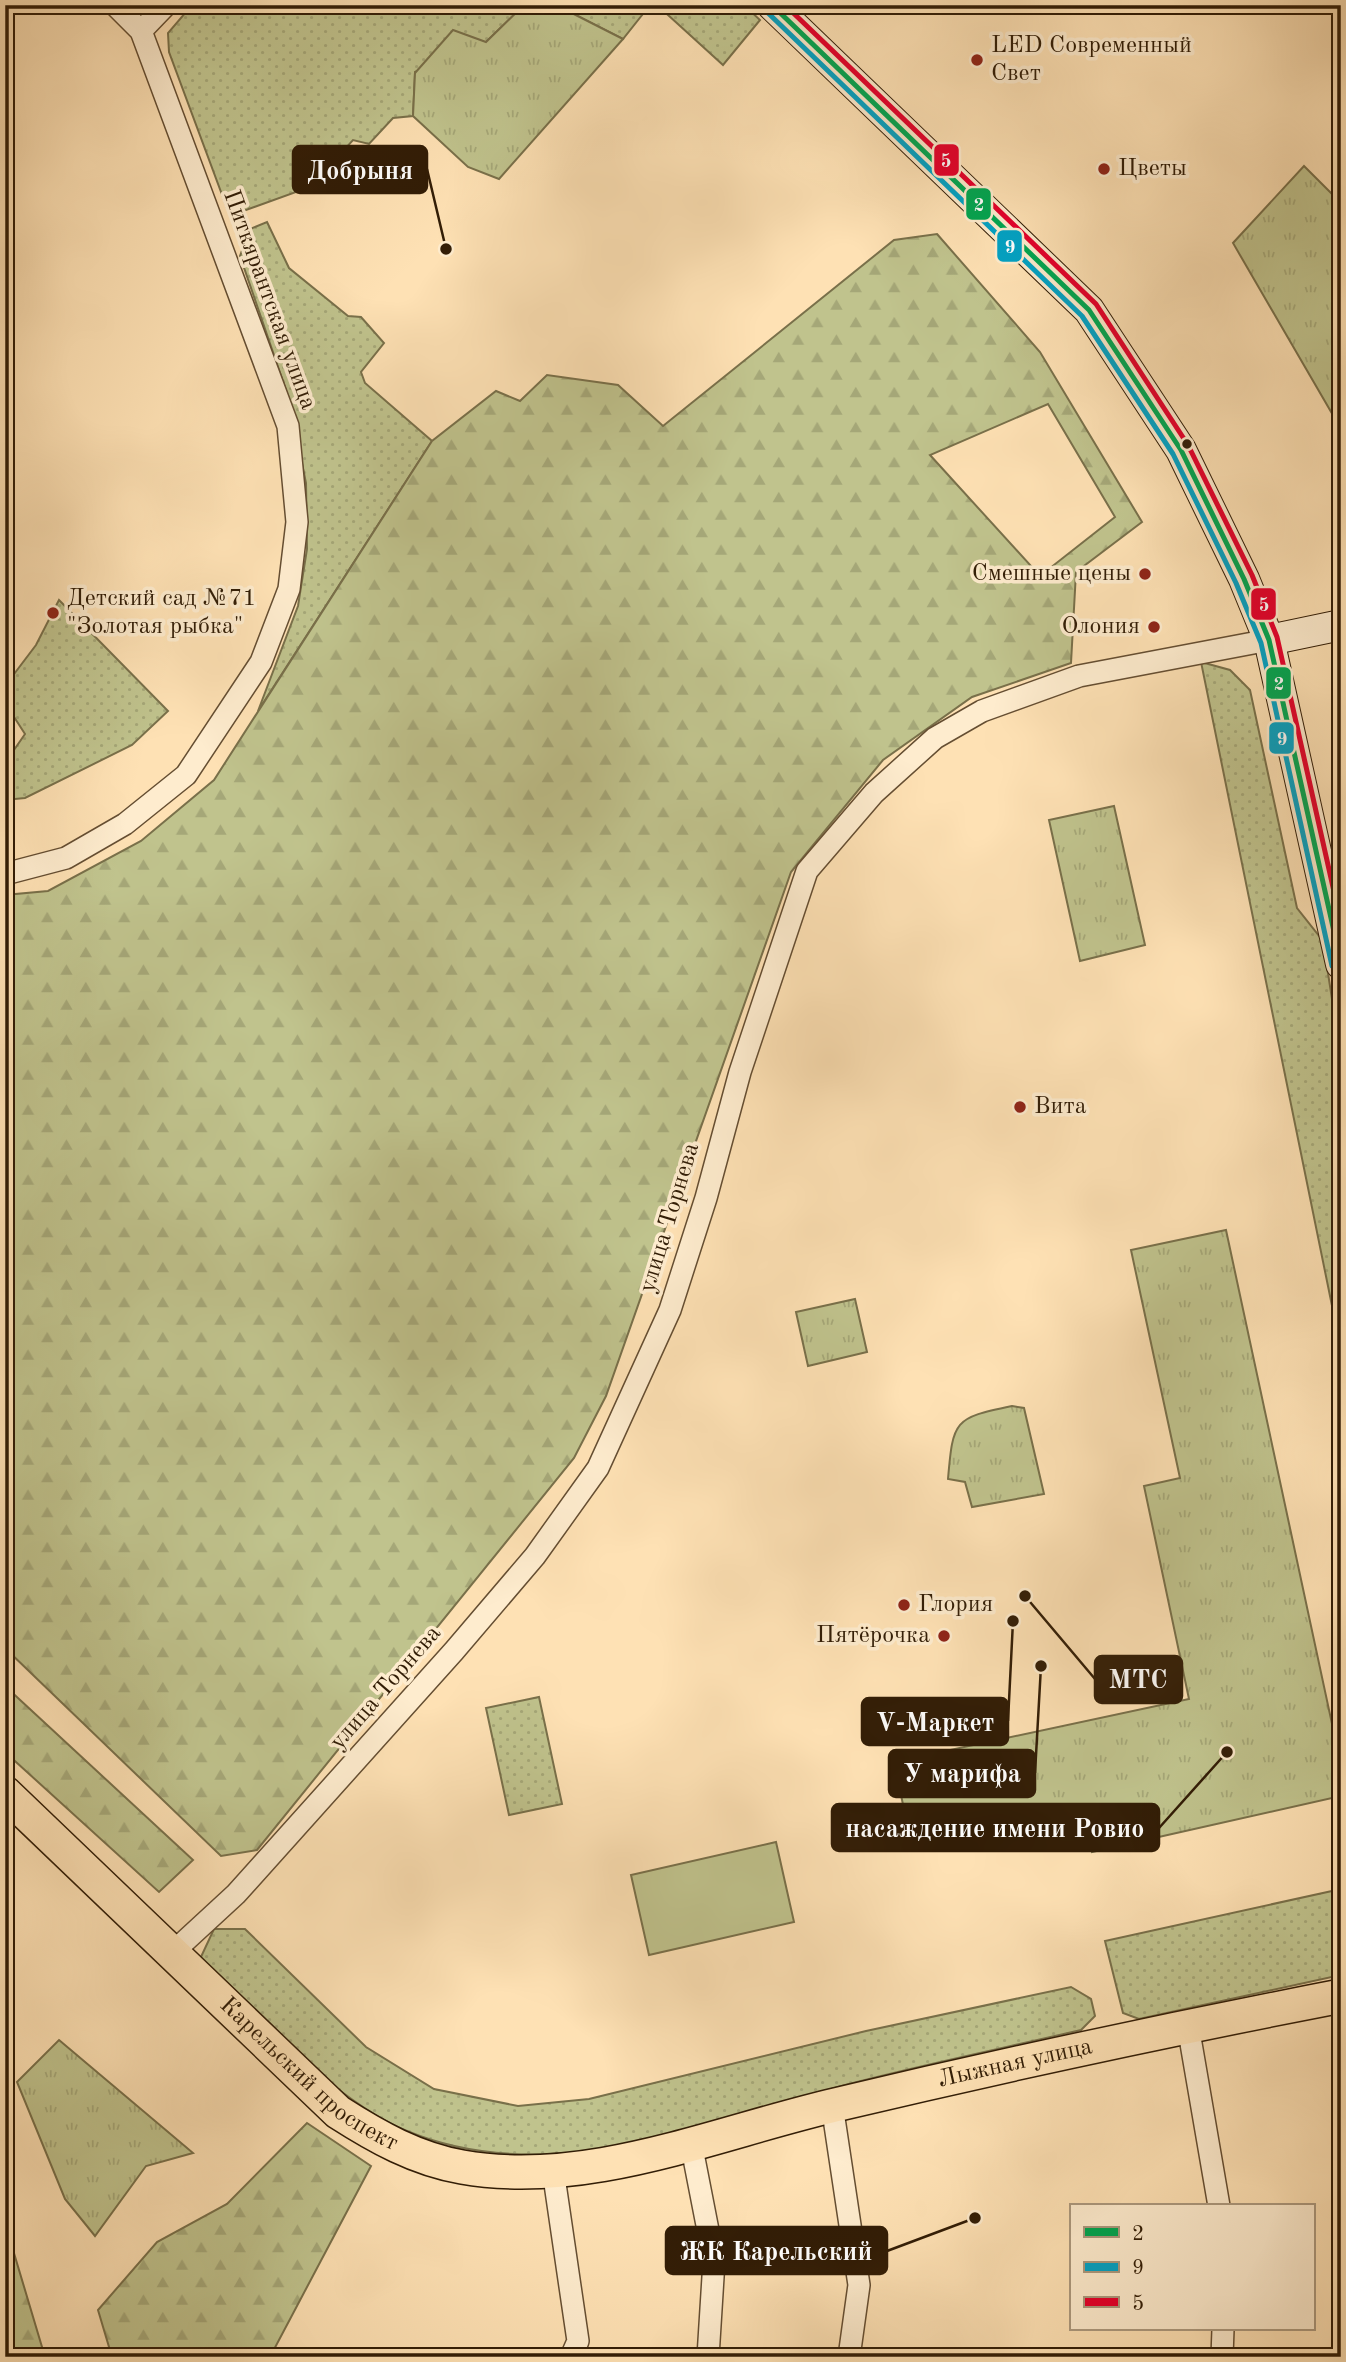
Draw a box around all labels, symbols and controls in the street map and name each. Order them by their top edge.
place label: LED Современный Свет [991,34,1192,86]
marker: LED Современный Свет [969,52,985,68]
line badge: 5 [933,143,960,177]
callout: Добрыня [293,146,427,193]
text: 5 [940,153,952,172]
place label: Цветы [1118,157,1187,181]
text: Добрыня [307,159,413,185]
marker: Цветы [1096,161,1112,177]
street label: Питкярантская улица [218,187,320,413]
line badge: 2 [965,187,992,221]
text: 2 [973,197,985,216]
line badge: 9 [996,229,1023,263]
text: 9 [1004,239,1016,258]
unlabelled marker [1180,437,1194,451]
place label: Смешные цены [972,562,1131,586]
marker: Смешные цены [1137,566,1153,582]
place label: Детский сад №71 "Золотая рыбка" [67,587,256,639]
line badge: 5 [1250,587,1277,621]
text: 5 [1258,597,1270,616]
marker: Детский сад №71 "Золотая рыбка" [45,605,61,621]
place label: Олония [1062,615,1140,639]
marker: Олония [1146,619,1162,635]
line badge: 2 [1265,666,1292,700]
text: 2 [1273,676,1285,695]
line badge: 9 [1268,721,1295,755]
text: 9 [1276,731,1288,750]
place label: Вита [1034,1095,1087,1119]
marker: Вита [1012,1099,1028,1115]
street label: улица Торнева [636,1140,704,1296]
place label: Глория [918,1593,993,1617]
marker: Глория [896,1597,912,1613]
street label: улица Торнева [326,1621,446,1755]
place label: Пятёрочка [816,1624,930,1648]
marker: Пятёрочка [936,1628,952,1644]
callout: МТС [1095,1656,1182,1703]
text: МТС [1109,1668,1167,1694]
callout: V-Маркет [862,1698,1008,1745]
text: V-Маркет [876,1711,994,1737]
callout: У марифа [889,1750,1035,1797]
text: У марифа [903,1762,1021,1789]
callout: насаждение имени Ровио [832,1804,1159,1851]
text: насаждение имени Ровио [846,1817,1144,1843]
street label: Карельский проспект [214,1993,402,2156]
street label: Лыжная улица [936,2035,1095,2093]
legend [1070,2204,1314,2330]
text: 2 [1132,2224,1144,2245]
callout: ЖК Карельский [666,2227,887,2274]
text: ЖК Карельский [680,2240,872,2266]
text: 9 [1132,2258,1144,2279]
text: 5 [1132,2294,1144,2315]

